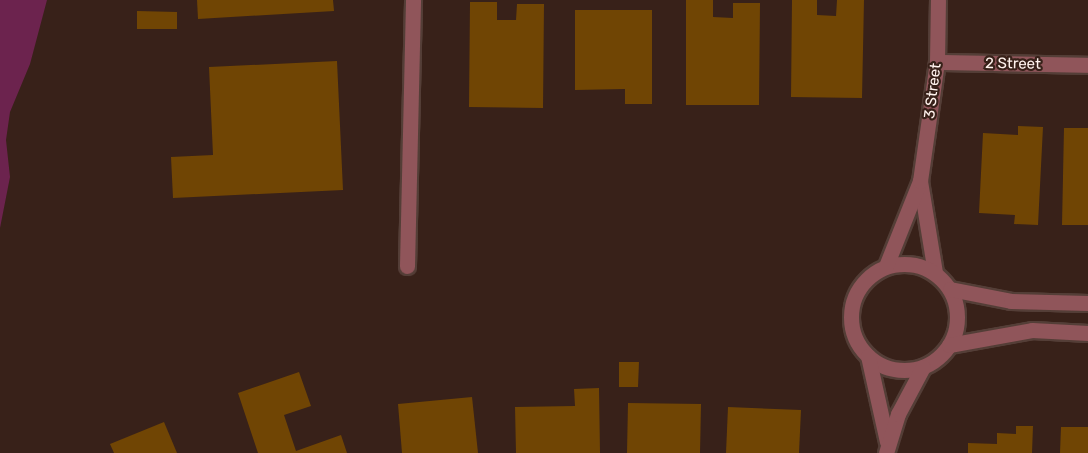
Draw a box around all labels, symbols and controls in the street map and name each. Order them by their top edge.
street label: 2 Street [985,55,1041,73]
street label: 3 Street [921,62,945,120]

